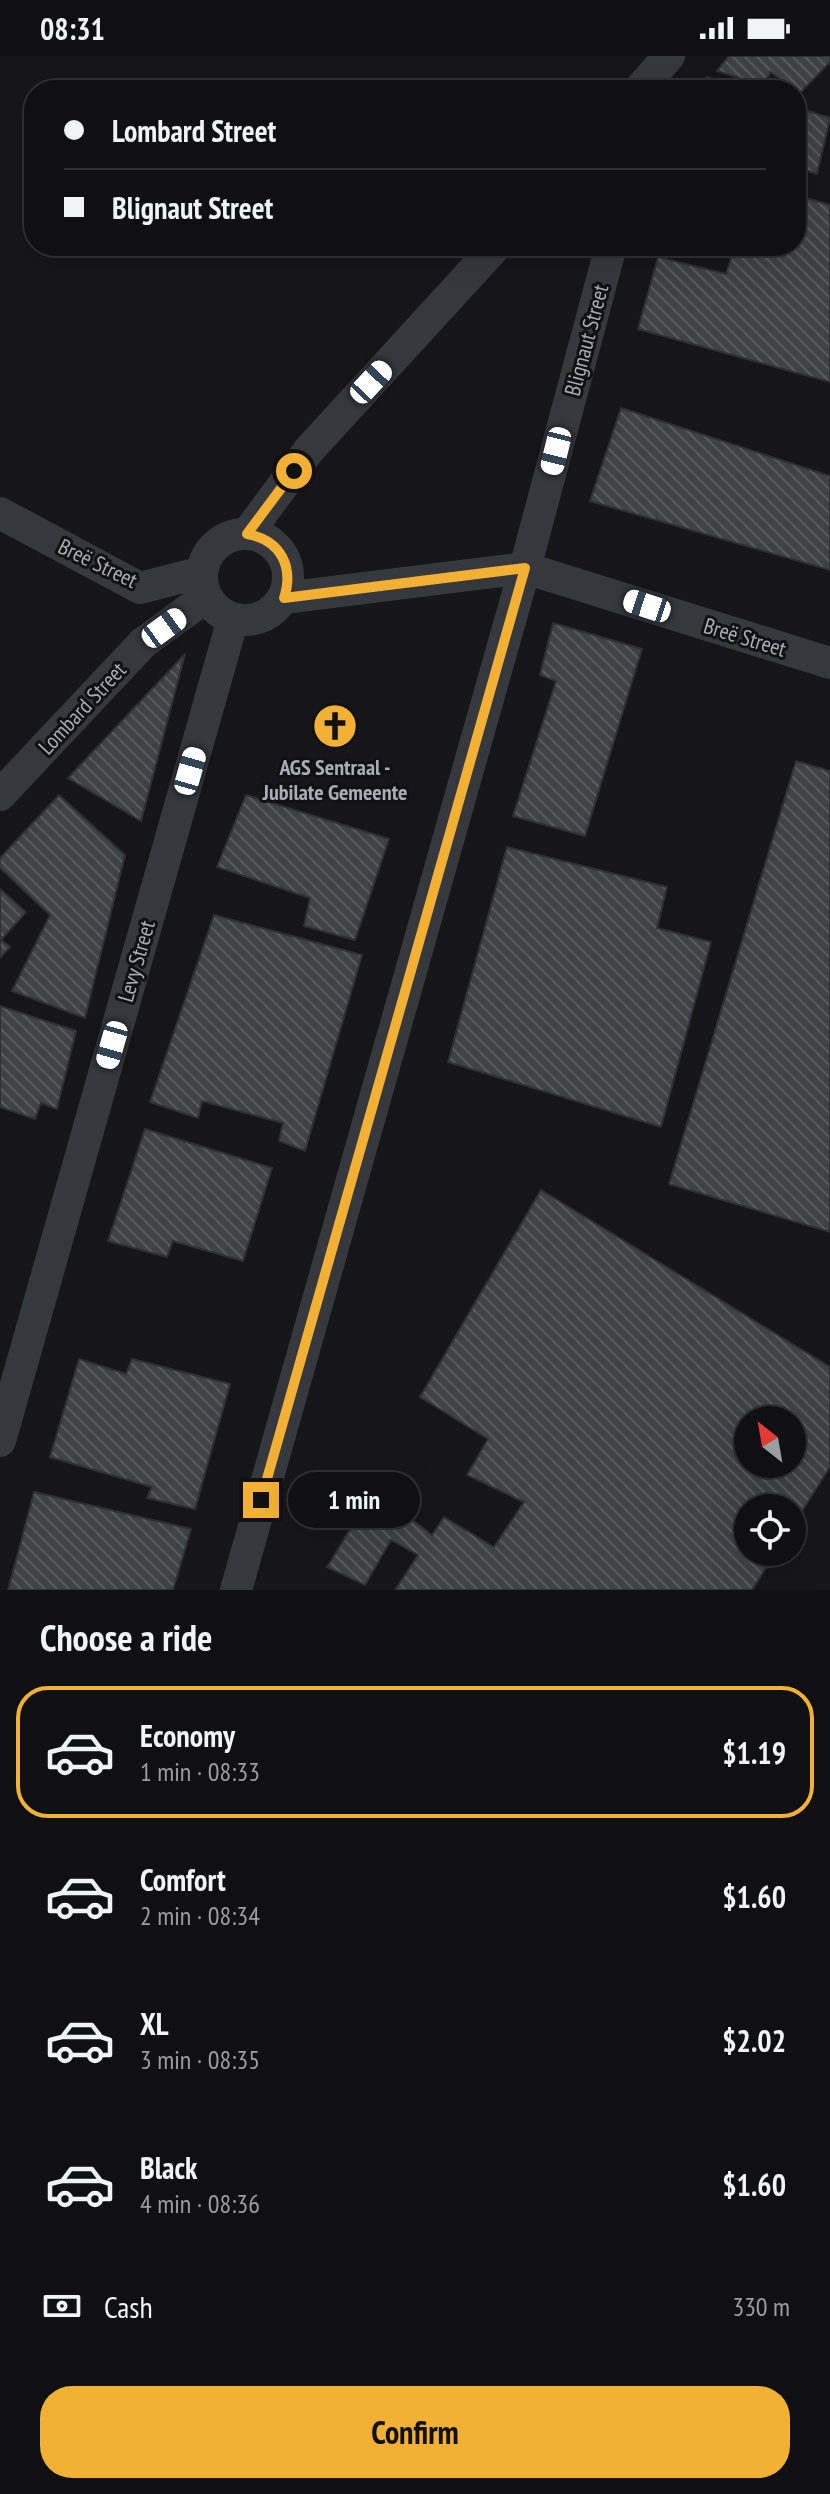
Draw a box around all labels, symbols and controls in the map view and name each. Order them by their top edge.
text: 08:31 [40,9,105,48]
text: Lombard Street [112,111,276,150]
text: Blignaut Street [112,188,273,227]
street label: Blignaut Street [558,281,614,399]
car [346,356,396,408]
car [539,425,573,477]
route start [276,453,312,489]
street label: Breë Street [54,532,142,594]
car [620,587,674,625]
car [138,604,190,652]
street label: Breë Street [700,611,790,663]
street label: Lombard Street [32,656,132,760]
church icon: AGS Sentraal - Jubilate Gemeente [311,702,359,750]
car [172,745,208,797]
place label: AGS Sentraal - Jubilate Gemeente [262,753,407,806]
street label: Levy Street [111,917,161,1005]
car [94,1019,130,1071]
north arrow [734,1406,806,1478]
map controls [734,1406,806,1566]
callout: 1 min [289,1472,421,1528]
route end [243,1482,279,1518]
text: 1 min [328,1483,380,1516]
button: locate [734,1494,806,1566]
text: Choose a ride [40,1614,212,1661]
icon: car [44,1716,116,1788]
text: Economy [140,1716,235,1755]
text: $1.19 [722,1733,786,1772]
text: 1 min · 08:33 [140,1755,260,1788]
icon: car [44,1860,116,1932]
text: Comfort [140,1860,226,1899]
text: $1.60 [722,1877,786,1916]
text: 2 min · 08:34 [140,1899,260,1932]
icon: car [44,2004,116,2076]
text: XL [140,2004,169,2043]
text: $2.02 [722,2021,786,2060]
text: 3 min · 08:35 [140,2043,260,2076]
icon: car [44,2148,116,2220]
text: Black [140,2148,197,2187]
text: $1.60 [722,2165,786,2204]
text: 4 min · 08:36 [140,2187,260,2220]
icon: cash [40,2284,84,2328]
text: Cash [104,2287,153,2326]
text: 330 m [732,2290,790,2323]
button: Confirm [40,2386,790,2478]

